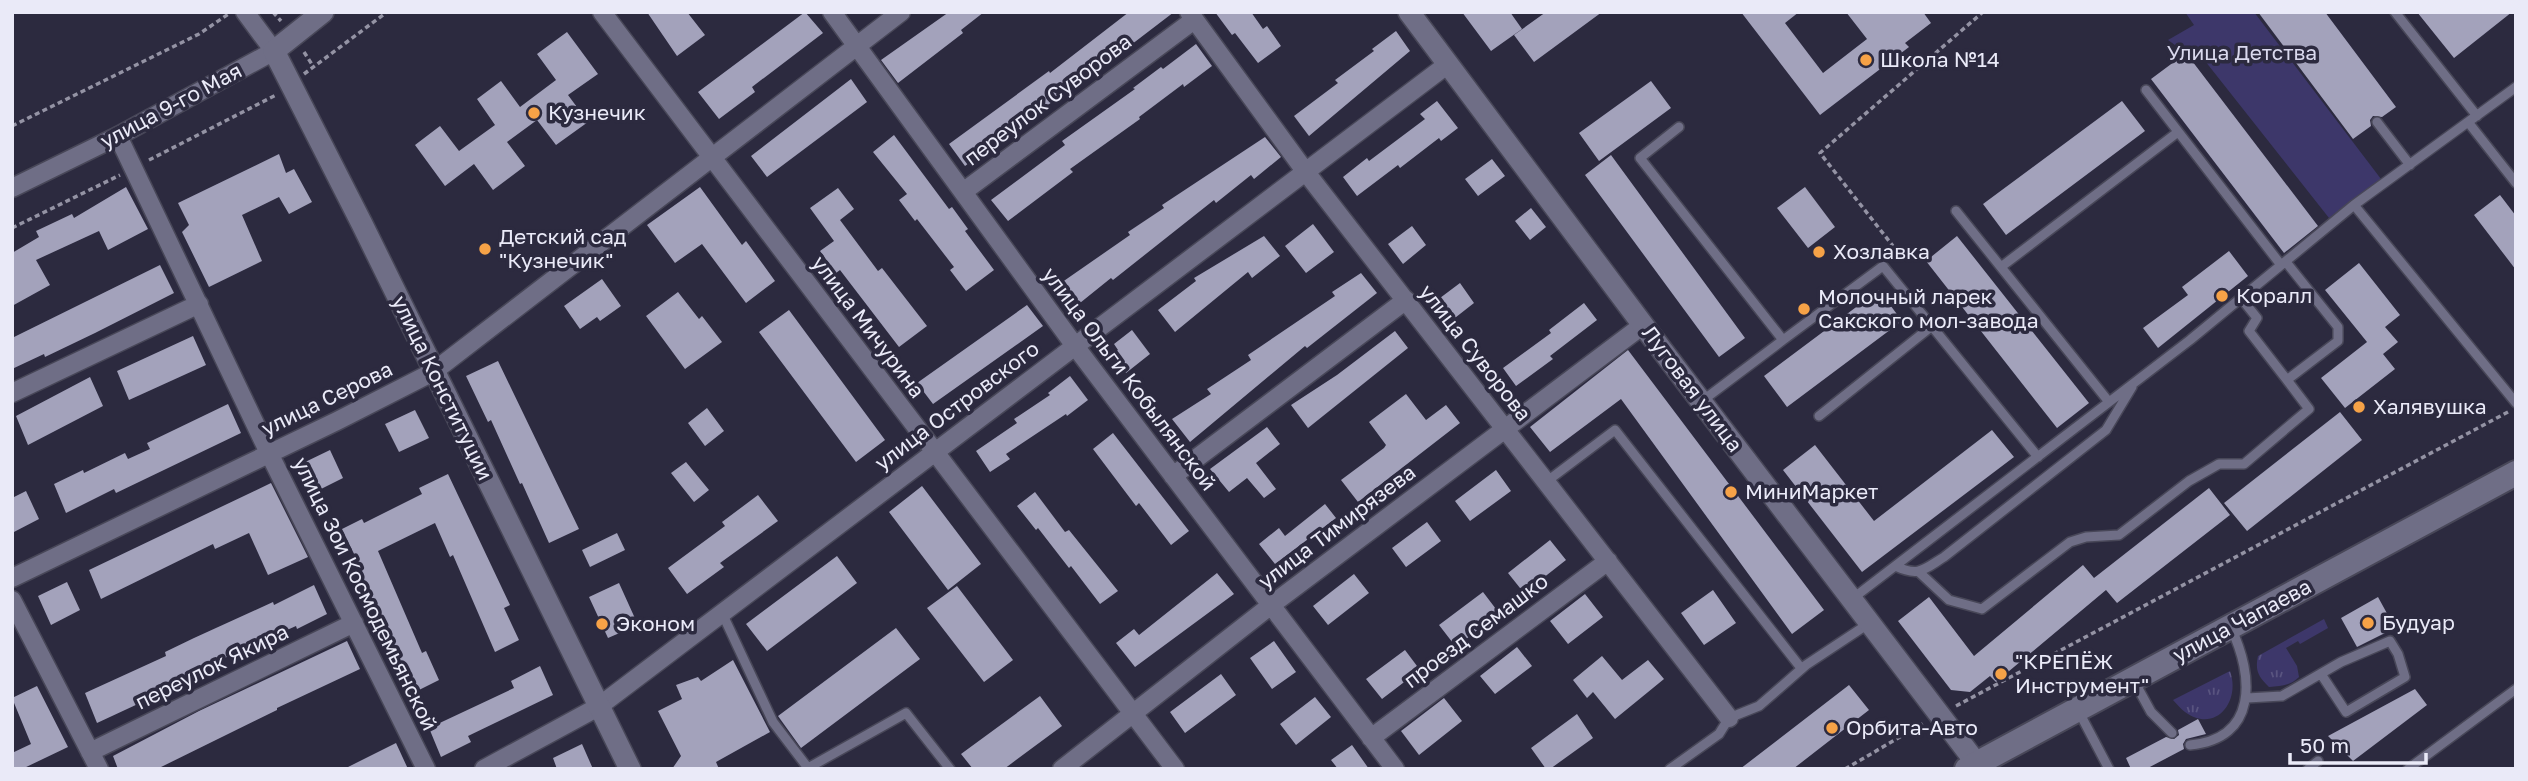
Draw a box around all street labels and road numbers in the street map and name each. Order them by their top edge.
street label: переулок Суворова [959,28,1136,171]
street label: улица 9-го Мая [95,57,246,153]
street label: улица Мичурина [807,250,931,403]
street label: улица Ольги Кобылянской [1037,262,1222,495]
street label: улица Суворова [1414,279,1537,426]
street label: улица Конституции [387,291,499,484]
street label: Луговая улица [1637,320,1749,457]
street label: улица Островского [869,335,1044,476]
street label: улица Серова [257,355,396,441]
street label: улица Зои Космодемьянской [288,453,444,735]
street label: улица Тимирязева [1253,459,1420,594]
street label: проезд Семашко [1398,567,1553,693]
street label: улица Чапаева [2168,573,2315,668]
street label: переулок Якира [131,618,292,714]

